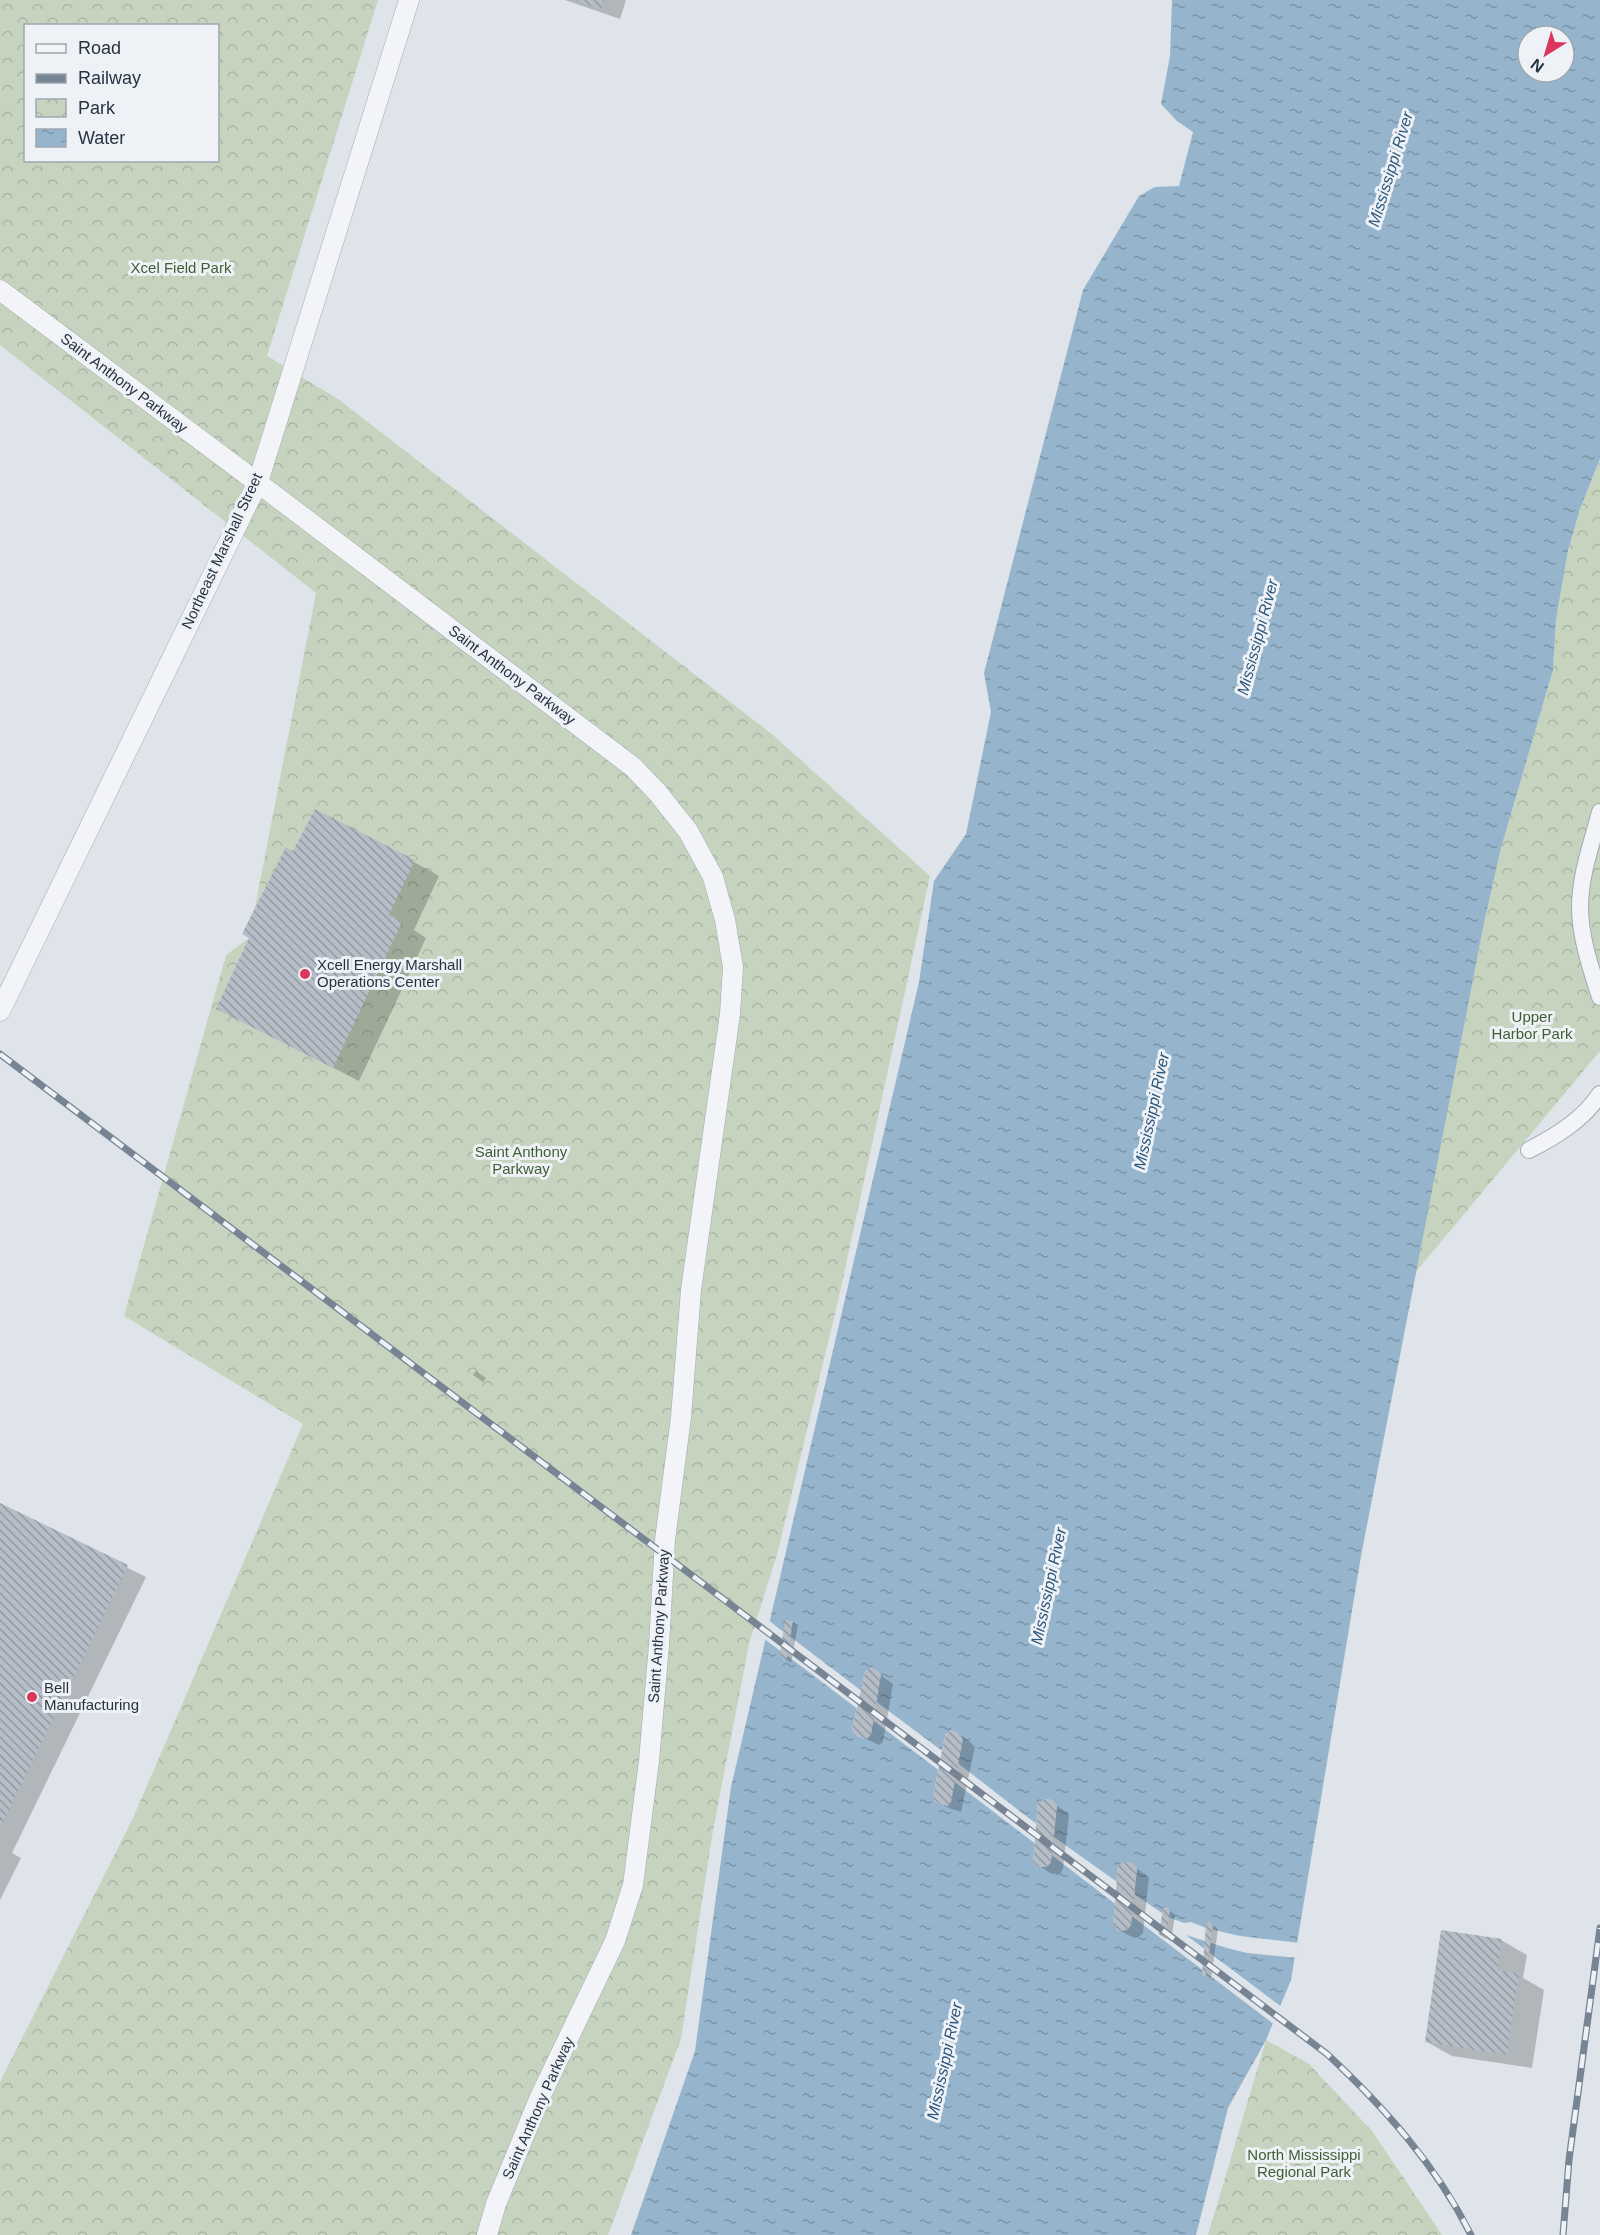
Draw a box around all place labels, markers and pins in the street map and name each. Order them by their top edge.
place label: Xcell Energy Marshall Operations Center [317,956,462,990]
marker: Xcell Energy Marshall Operations Center [298,967,312,981]
place label: Bell Manufacturing [44,1679,139,1713]
marker: Bell Manufacturing [25,1690,39,1704]

